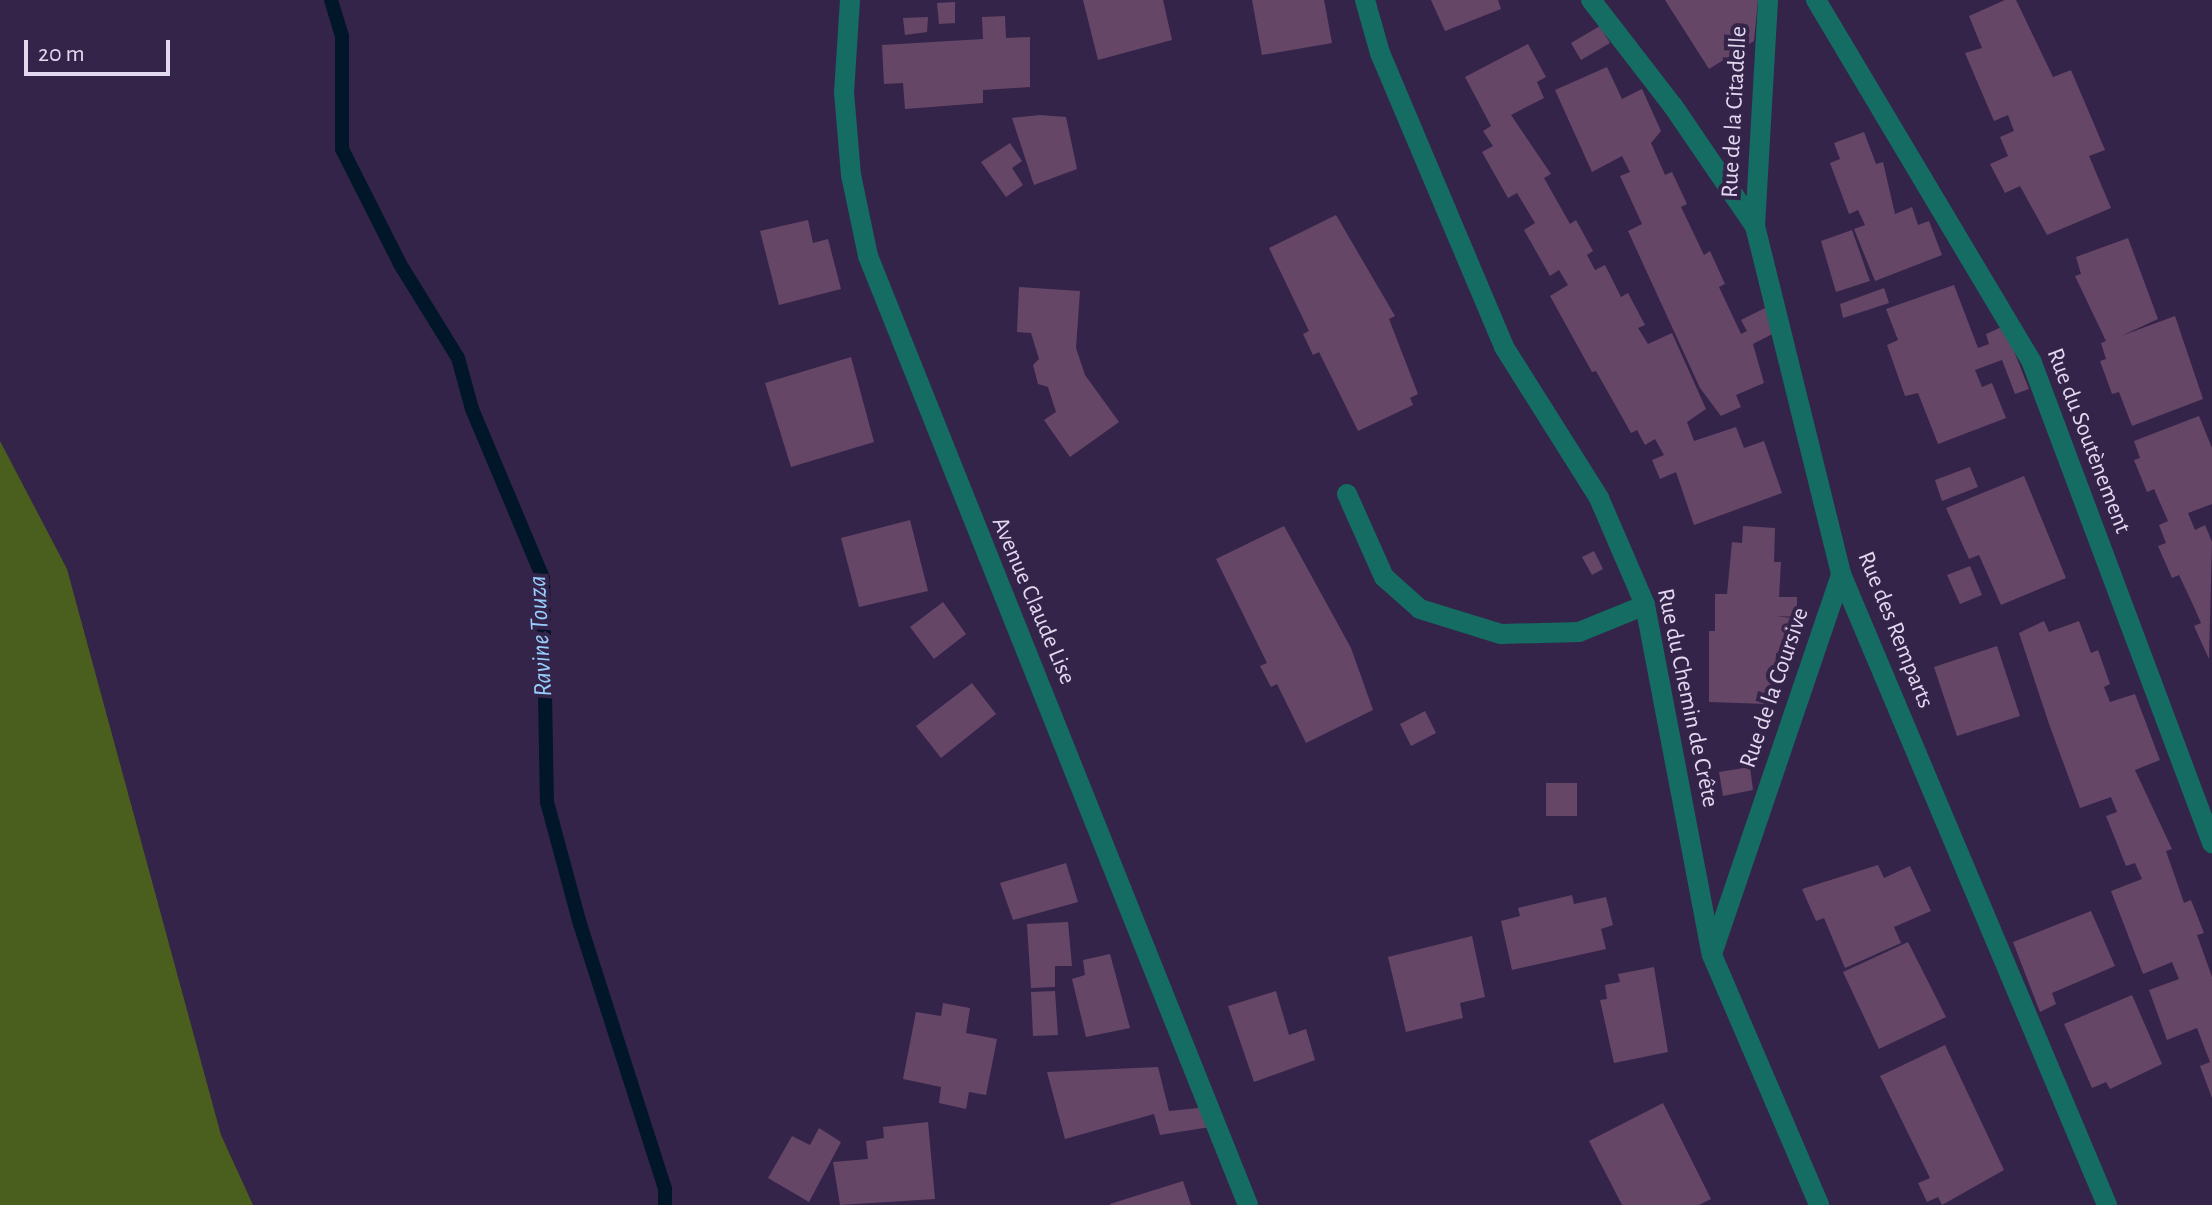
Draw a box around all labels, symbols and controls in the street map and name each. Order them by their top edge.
scale bar [28,24,174,74]
street label: Rue de la Citadelle [1716,25,1754,199]
text: 20 m [38,42,85,66]
street label: Rue du Soutènement [2039,344,2137,538]
street label: Avenue Claude Lise [985,513,1081,689]
street label: Rue des Remparts [1850,547,1940,713]
water label: Ravine Touza [522,575,560,697]
street label: Rue du Chemin de Crête [1650,586,1724,810]
street label: Rue de la Coursive [1734,604,1816,772]

